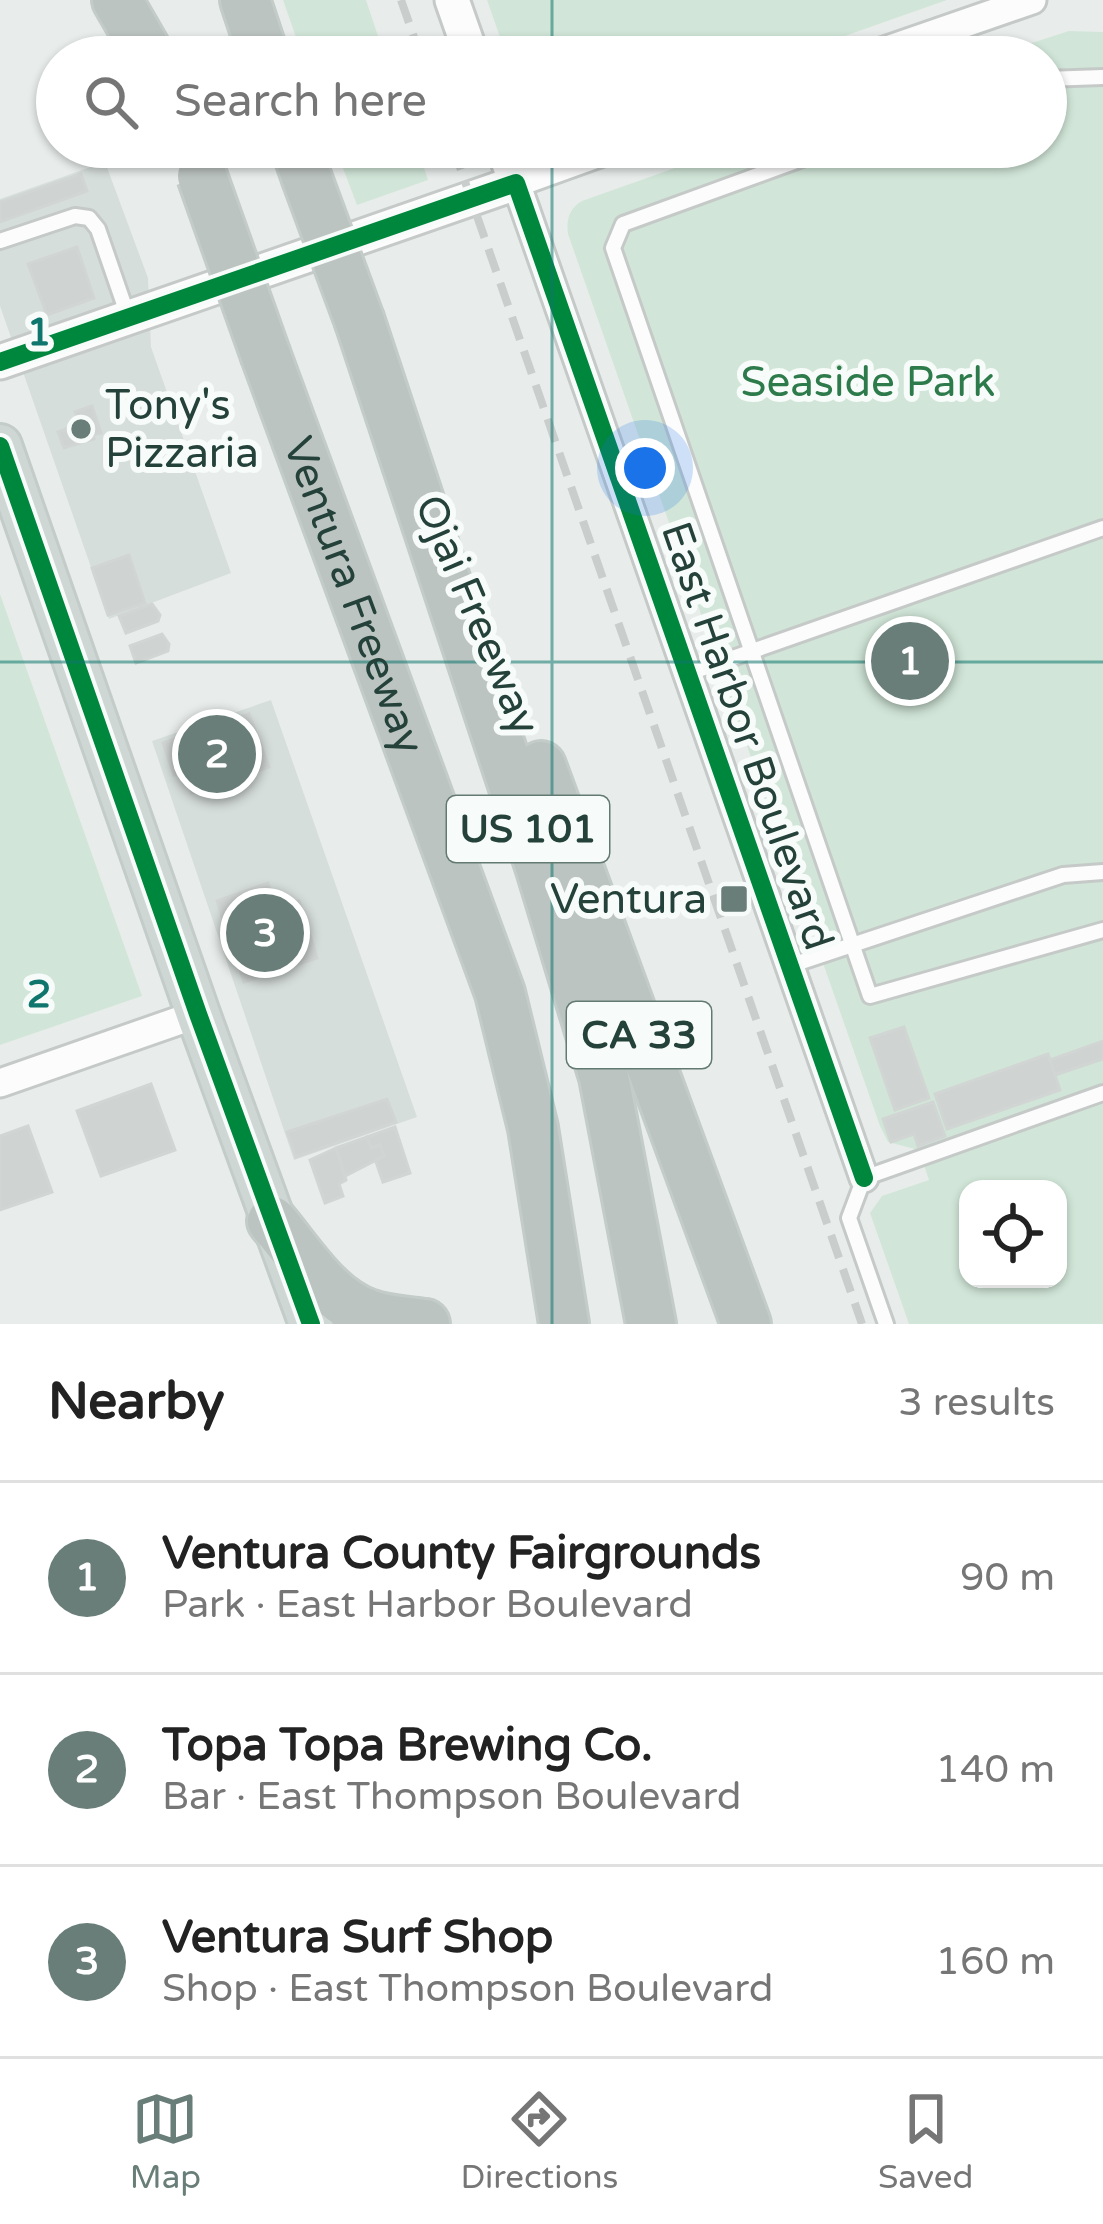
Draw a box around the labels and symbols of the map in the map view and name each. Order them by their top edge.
text: 1 [27,309,51,356]
park label: Seaside Park [741,357,995,408]
place label: Tony's Pizzaria [105,380,259,479]
marker: Tony's Pizzaria [68,416,94,442]
street label: Ventura Freeway [272,430,435,761]
your location [615,438,675,498]
street label: Ojai Freeway [404,488,550,742]
street label: East Harbor Boulevard [650,515,844,957]
pin: 1 [871,616,949,706]
pin: 2 [178,709,256,799]
road number: US 101 [447,796,609,862]
place label: Ventura [550,874,707,925]
marker: Ventura [718,883,750,915]
pin: 3 [226,888,304,978]
text: 2 [27,971,51,1018]
road number: CA 33 [567,1002,711,1068]

